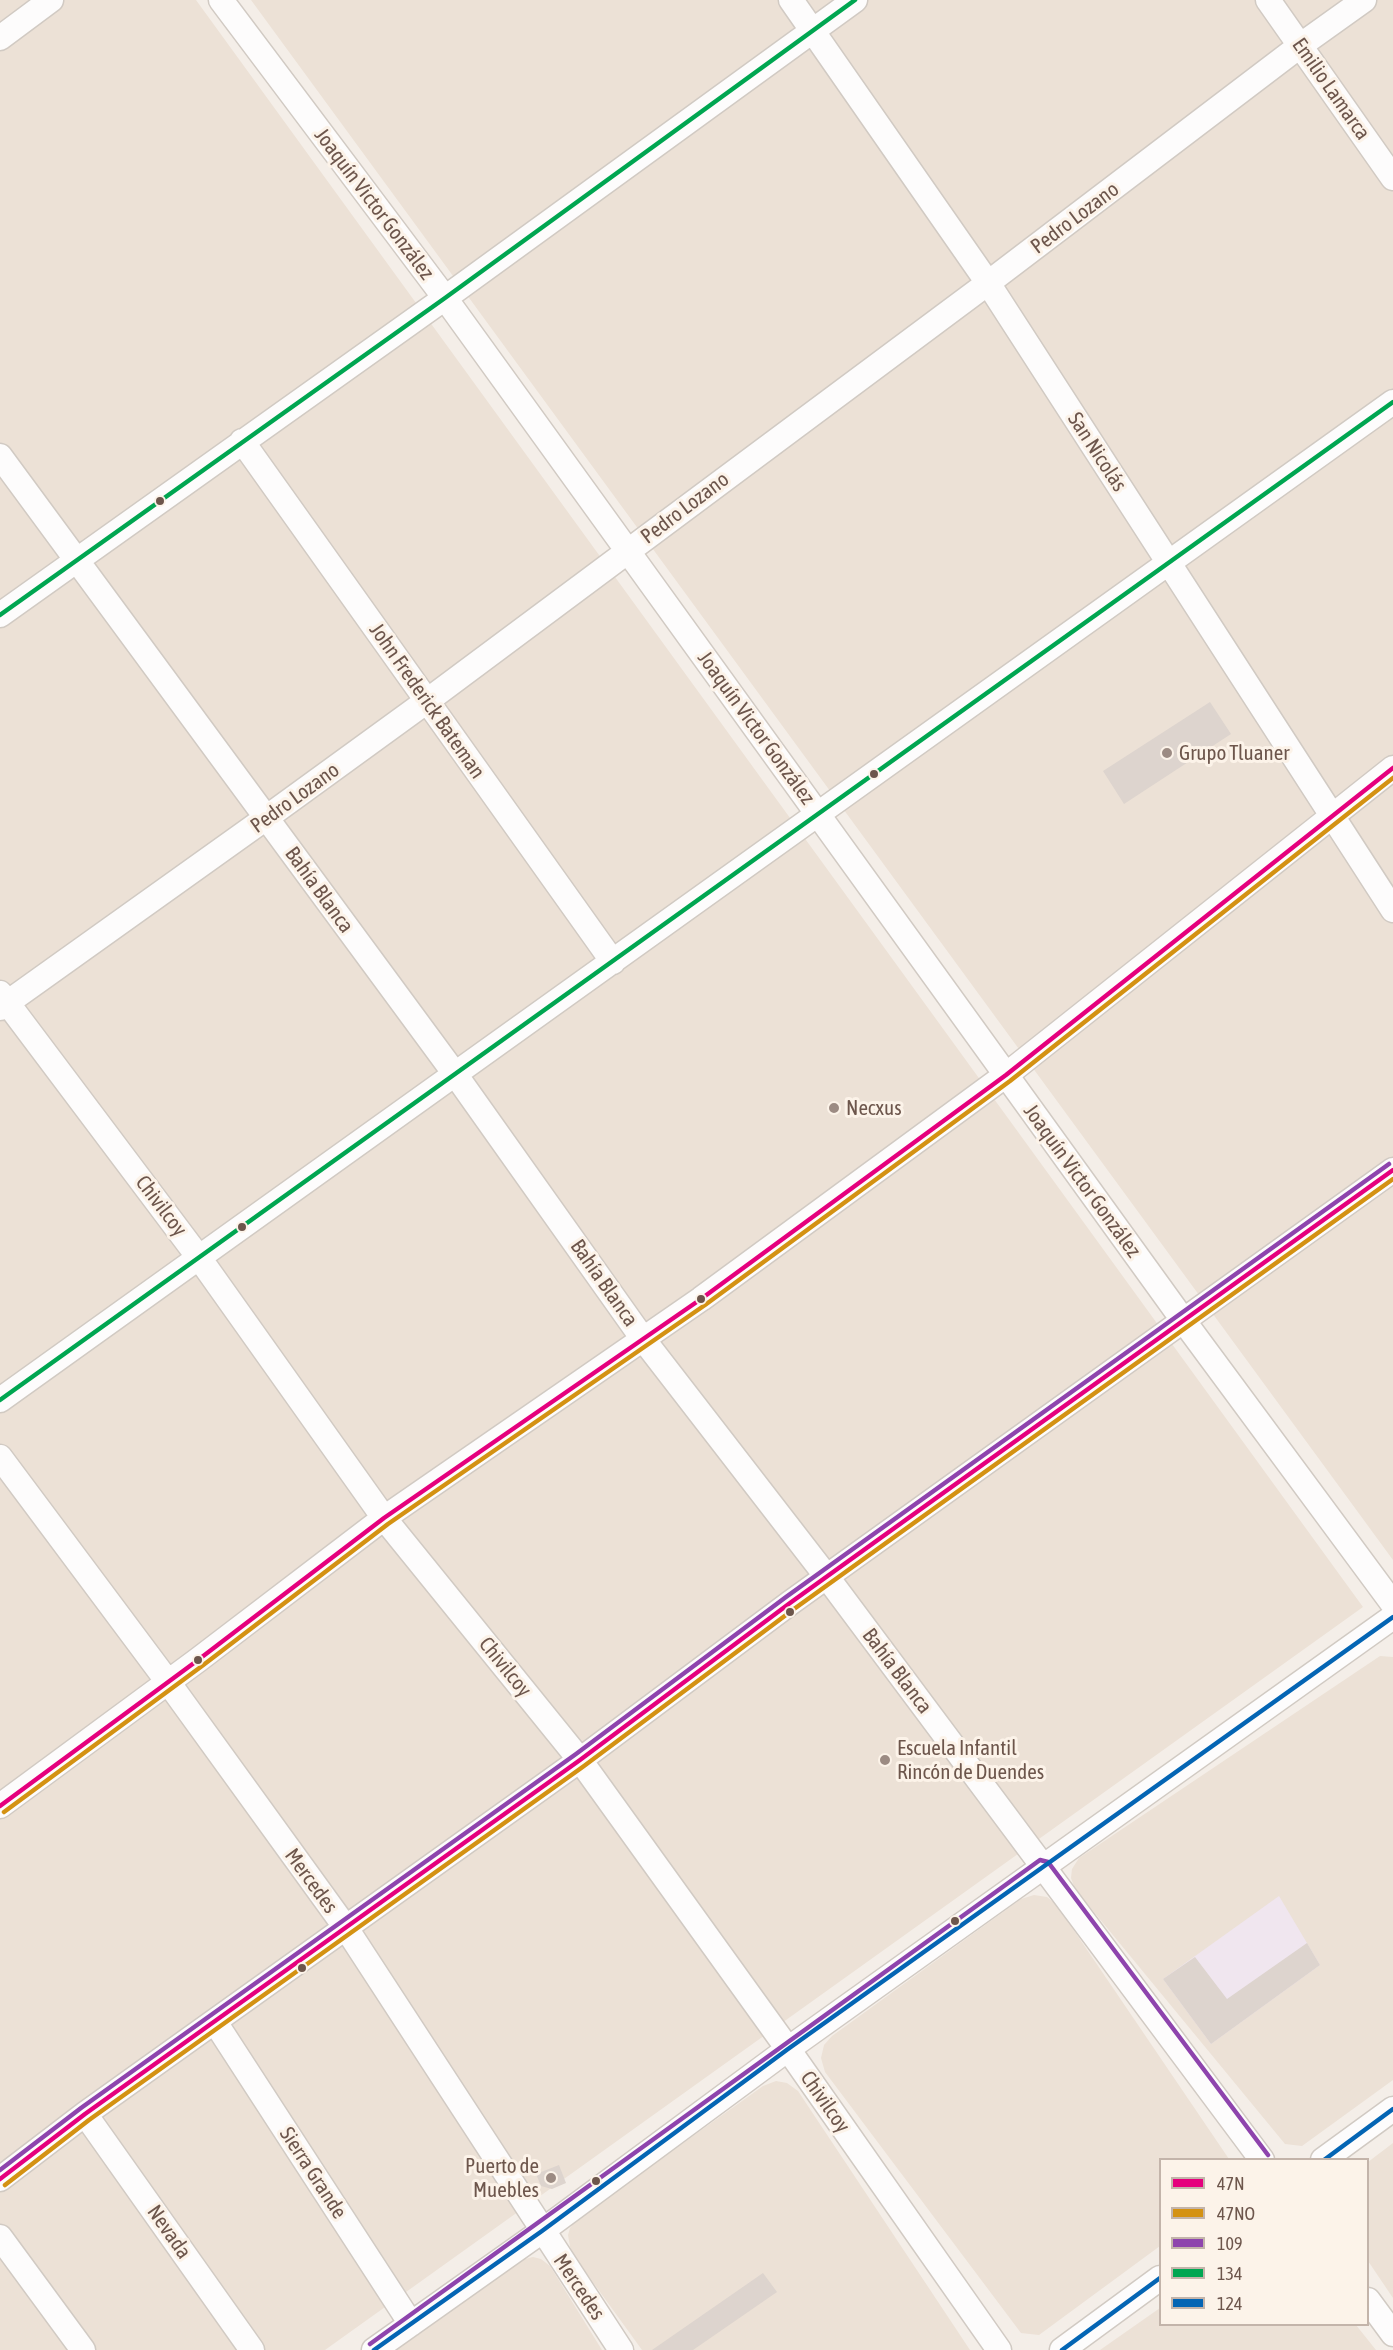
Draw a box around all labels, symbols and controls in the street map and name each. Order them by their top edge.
street label: Emilio Lamarca [1287,33,1375,145]
street label: Joaquín Victor González [309,123,439,285]
street label: Pedro Lozano [1026,177,1124,259]
street label: San Nicolás [1062,408,1132,496]
street label: Pedro Lozano [636,467,734,549]
unlabelled marker [154,495,166,507]
street label: John Frederick Bateman [364,618,490,784]
street label: Joaquín Victor González [692,647,820,809]
place label: Grupo Tluaner [1179,740,1289,766]
marker: Grupo Tluaner [1160,746,1174,760]
street label: Pedro Lozano [246,757,344,839]
unlabelled marker [868,768,880,780]
street label: Bahía Blanca [279,842,359,938]
place label: Necxus [846,1095,902,1121]
street label: Joaquín Victor González [1018,1100,1146,1262]
marker: Necxus [827,1101,841,1115]
street label: Chivilcoy [130,1171,192,1241]
unlabelled marker [236,1221,248,1233]
street label: Bahía Blanca [565,1235,643,1331]
unlabelled marker [695,1293,707,1305]
unlabelled marker [784,1606,796,1618]
street label: Bahía Blanca [857,1623,937,1719]
street label: Chivilcoy [473,1632,537,1702]
unlabelled marker [192,1654,204,1666]
place label: Escuela Infantil Rincón de Duendes [897,1735,1044,1785]
marker: Escuela Infantil Rincón de Duendes [878,1753,892,1767]
street label: Mercedes [279,1844,343,1918]
unlabelled marker [949,1915,961,1927]
unlabelled marker [296,1962,308,1974]
street label: Chivilcoy [795,2066,855,2138]
street label: Sierra Grande [274,2122,352,2224]
place label: Puerto de Muebles [465,2153,539,2203]
legend [1159,2158,1369,2326]
marker: Puerto de Muebles [544,2171,558,2185]
text: 47N [1217,2173,1245,2194]
unlabelled marker [590,2175,602,2187]
street label: Nevada [142,2200,196,2264]
text: 47NO [1217,2203,1255,2224]
text: 109 [1217,2233,1242,2254]
street label: Mercedes [548,2249,610,2325]
text: 134 [1217,2263,1242,2284]
text: 124 [1217,2293,1242,2314]

